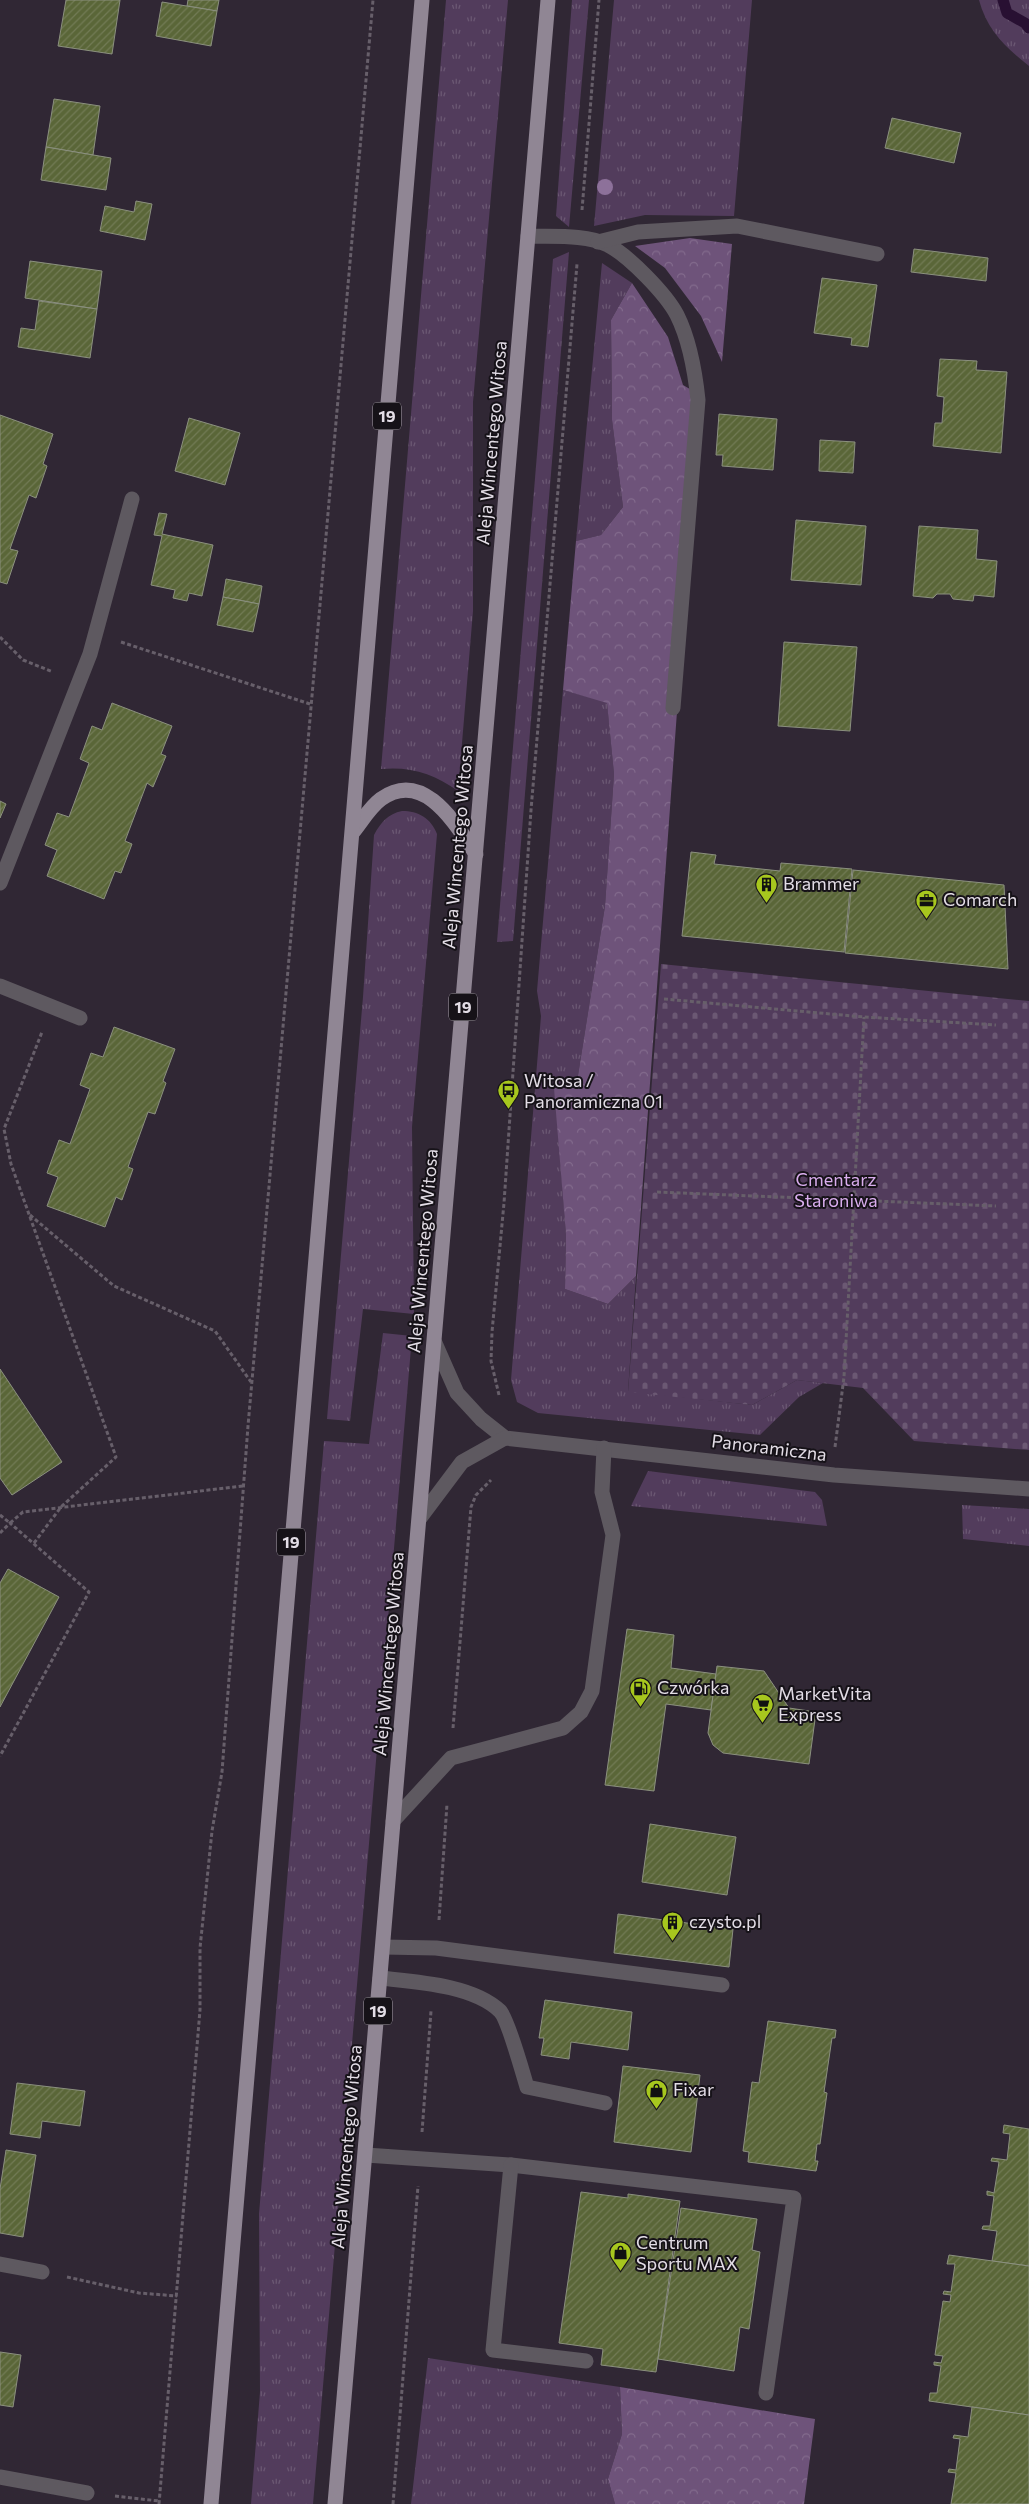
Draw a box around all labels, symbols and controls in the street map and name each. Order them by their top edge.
street label: Aleja Wincentego Witosa [471,340,511,546]
road number: 19 [373,402,401,430]
street label: Aleja Wincentego Witosa [437,744,477,950]
building icon: Brammer [755,872,779,903]
place label: Brammer [783,872,859,894]
office icon: Comarch [915,888,939,919]
place label: Comarch [943,888,1017,910]
road number: 19 [449,994,477,1020]
place label: Witosa / Panoramiczna 01 [524,1069,663,1112]
bus stop icon: Witosa / Panoramiczna 01 [496,1079,520,1110]
street label: Aleja Wincentego Witosa [402,1148,442,1354]
park label: Cmentarz Staroniwa [794,1168,878,1211]
street label: Panoramiczna [710,1429,828,1465]
road number: 19 [277,1528,305,1555]
street label: Aleja Wincentego Witosa [368,1551,408,1757]
fuel station icon: Czwórka [629,1676,653,1707]
place label: Czwórka [657,1676,729,1698]
place label: MarketVita Express [778,1682,872,1725]
supermarket icon: MarketVita Express [750,1692,774,1723]
building icon: czysto.pl [661,1910,685,1941]
place label: czysto.pl [689,1910,761,1932]
road number: 19 [364,1998,392,2024]
street label: Aleja Wincentego Witosa [326,2044,366,2250]
shop icon: Fixar [645,2078,669,2109]
place label: Fixar [673,2078,714,2100]
place label: Centrum Sportu MAX [636,2231,738,2274]
shop icon: Centrum Sportu MAX [608,2241,632,2272]

